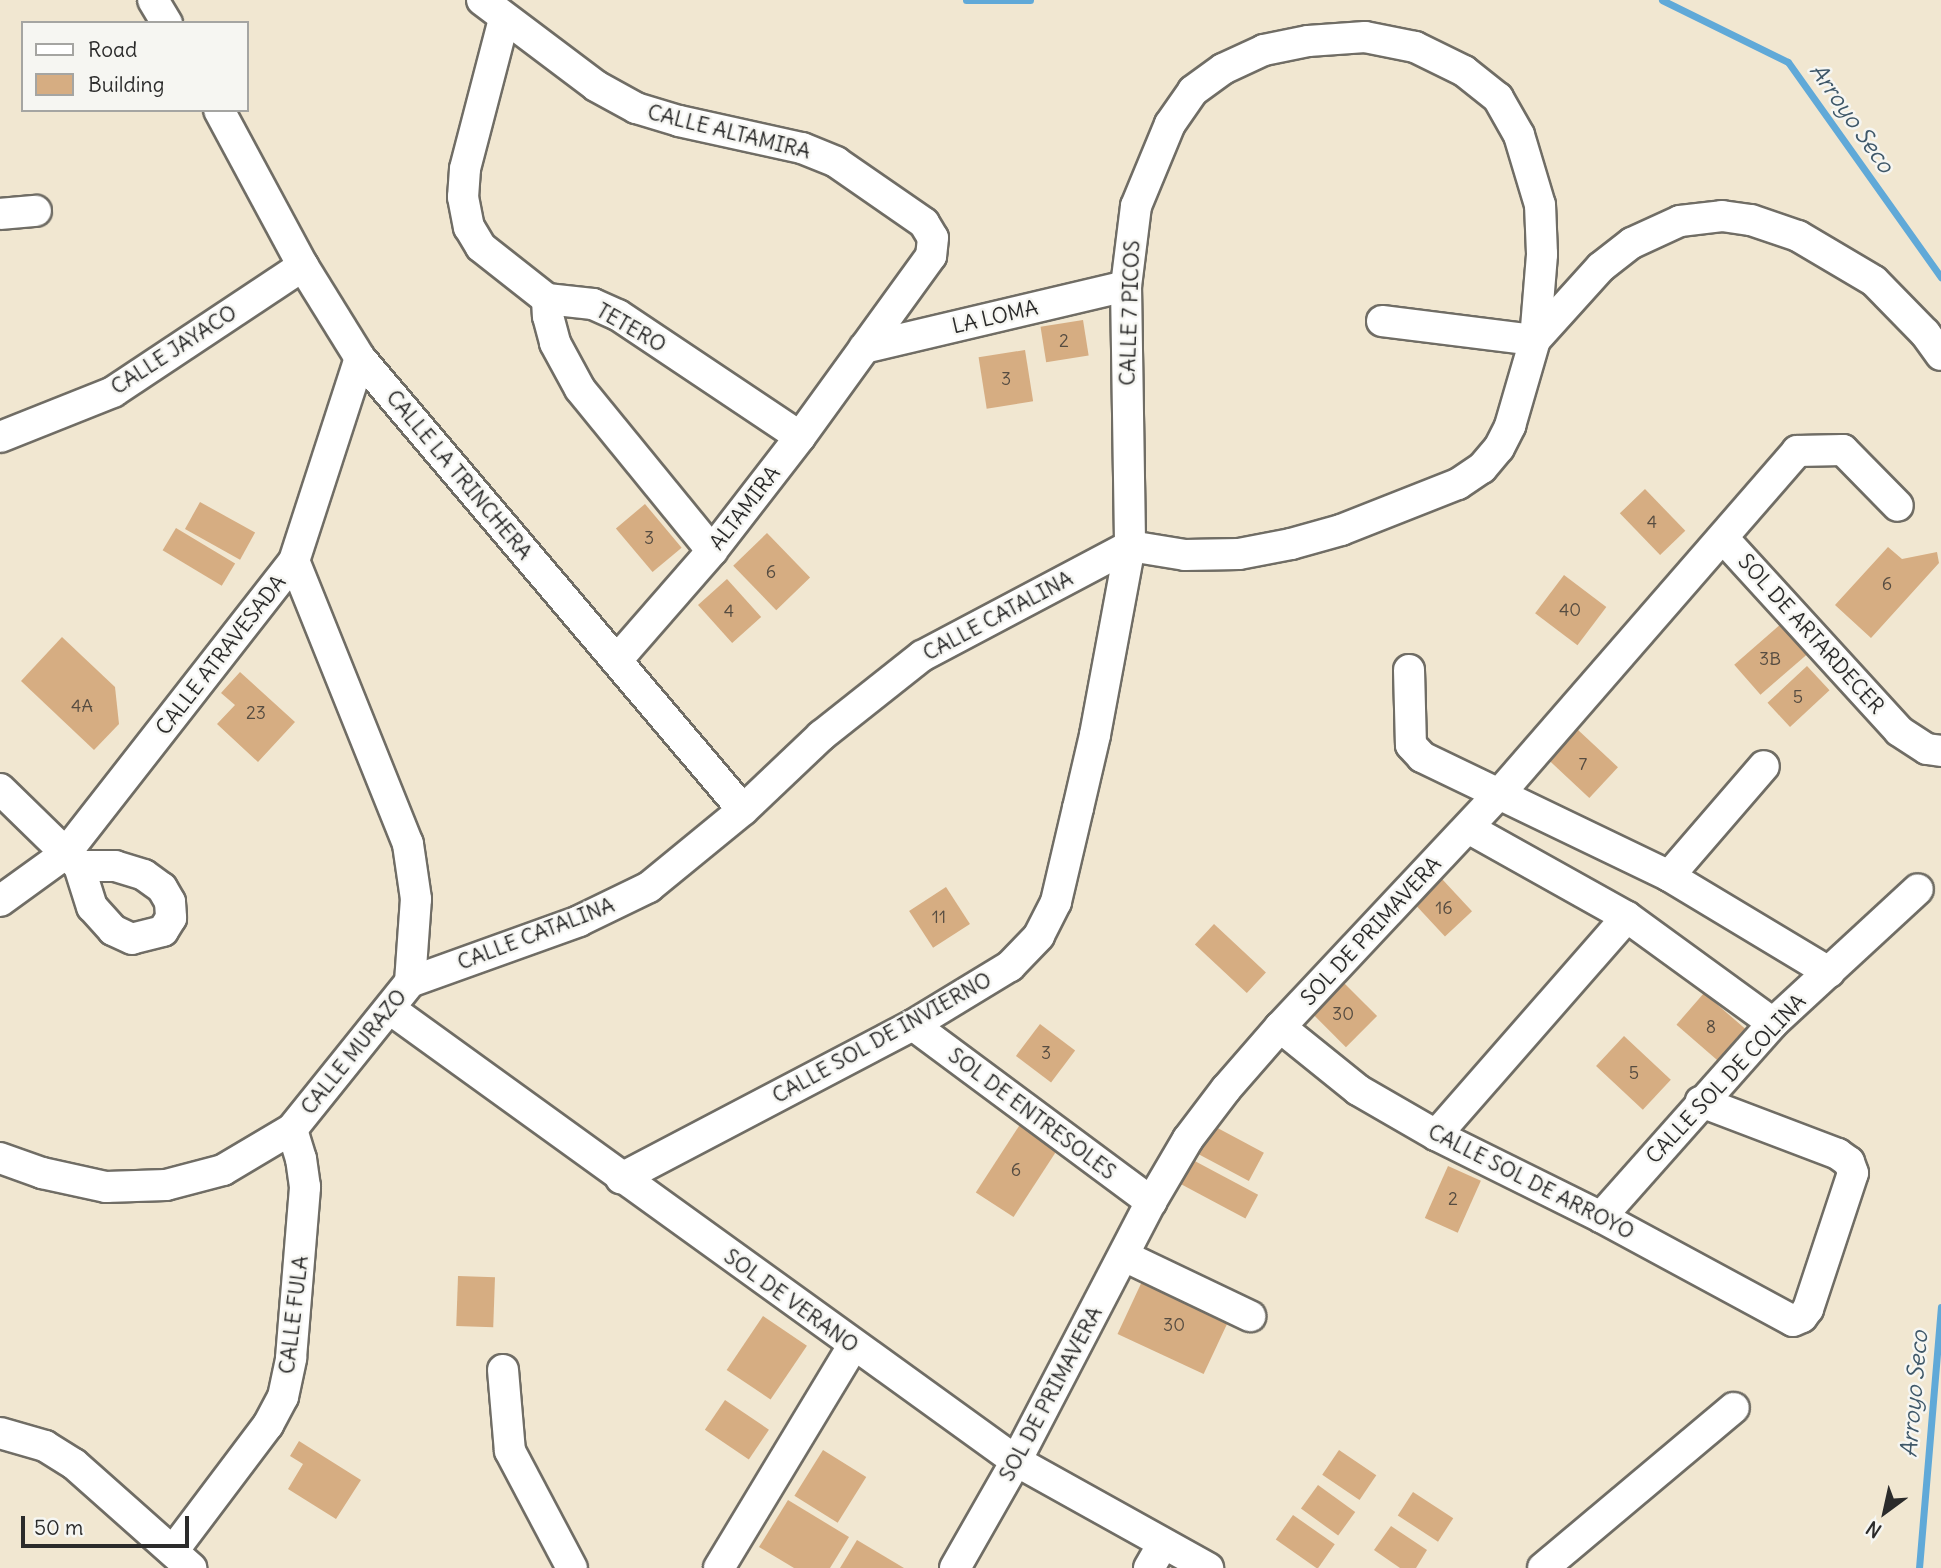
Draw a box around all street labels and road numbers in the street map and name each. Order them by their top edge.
street label: CALLE ALTAMIRA [645,100,813,164]
street label: CALLE 7 PICOS [1115,240,1145,386]
street label: LA LOMA [950,295,1040,339]
street label: TETERO [592,298,670,358]
street label: CALLE JAYACO [106,300,242,400]
street label: CALLE LA TRINCHERA [381,385,537,565]
street label: ALTAMIRA [704,461,786,555]
street label: SOL DE ARTARDECER [1733,549,1889,719]
street label: CALLE CATALINA [919,566,1077,666]
street label: CALLE ATRAVESADA [151,570,291,740]
street label: SOL DE PRIMAVERA [1296,851,1446,1011]
street label: CALLE CATALINA [454,892,618,976]
street label: CALLE SOL DE INVIERNO [768,967,996,1109]
street label: CALLE MURAZO [296,984,412,1120]
street label: CALLE SOL DE COLINA [1641,989,1811,1169]
street label: SOL DE ENTRESOLES [943,1043,1121,1185]
street label: CALLE SOL DE ARROYO [1424,1119,1638,1245]
street label: SOL DE VERANO [719,1244,863,1358]
street label: CALLE FULA [274,1255,314,1375]
street label: SOL DE PRIMAVERA [994,1302,1108,1486]

